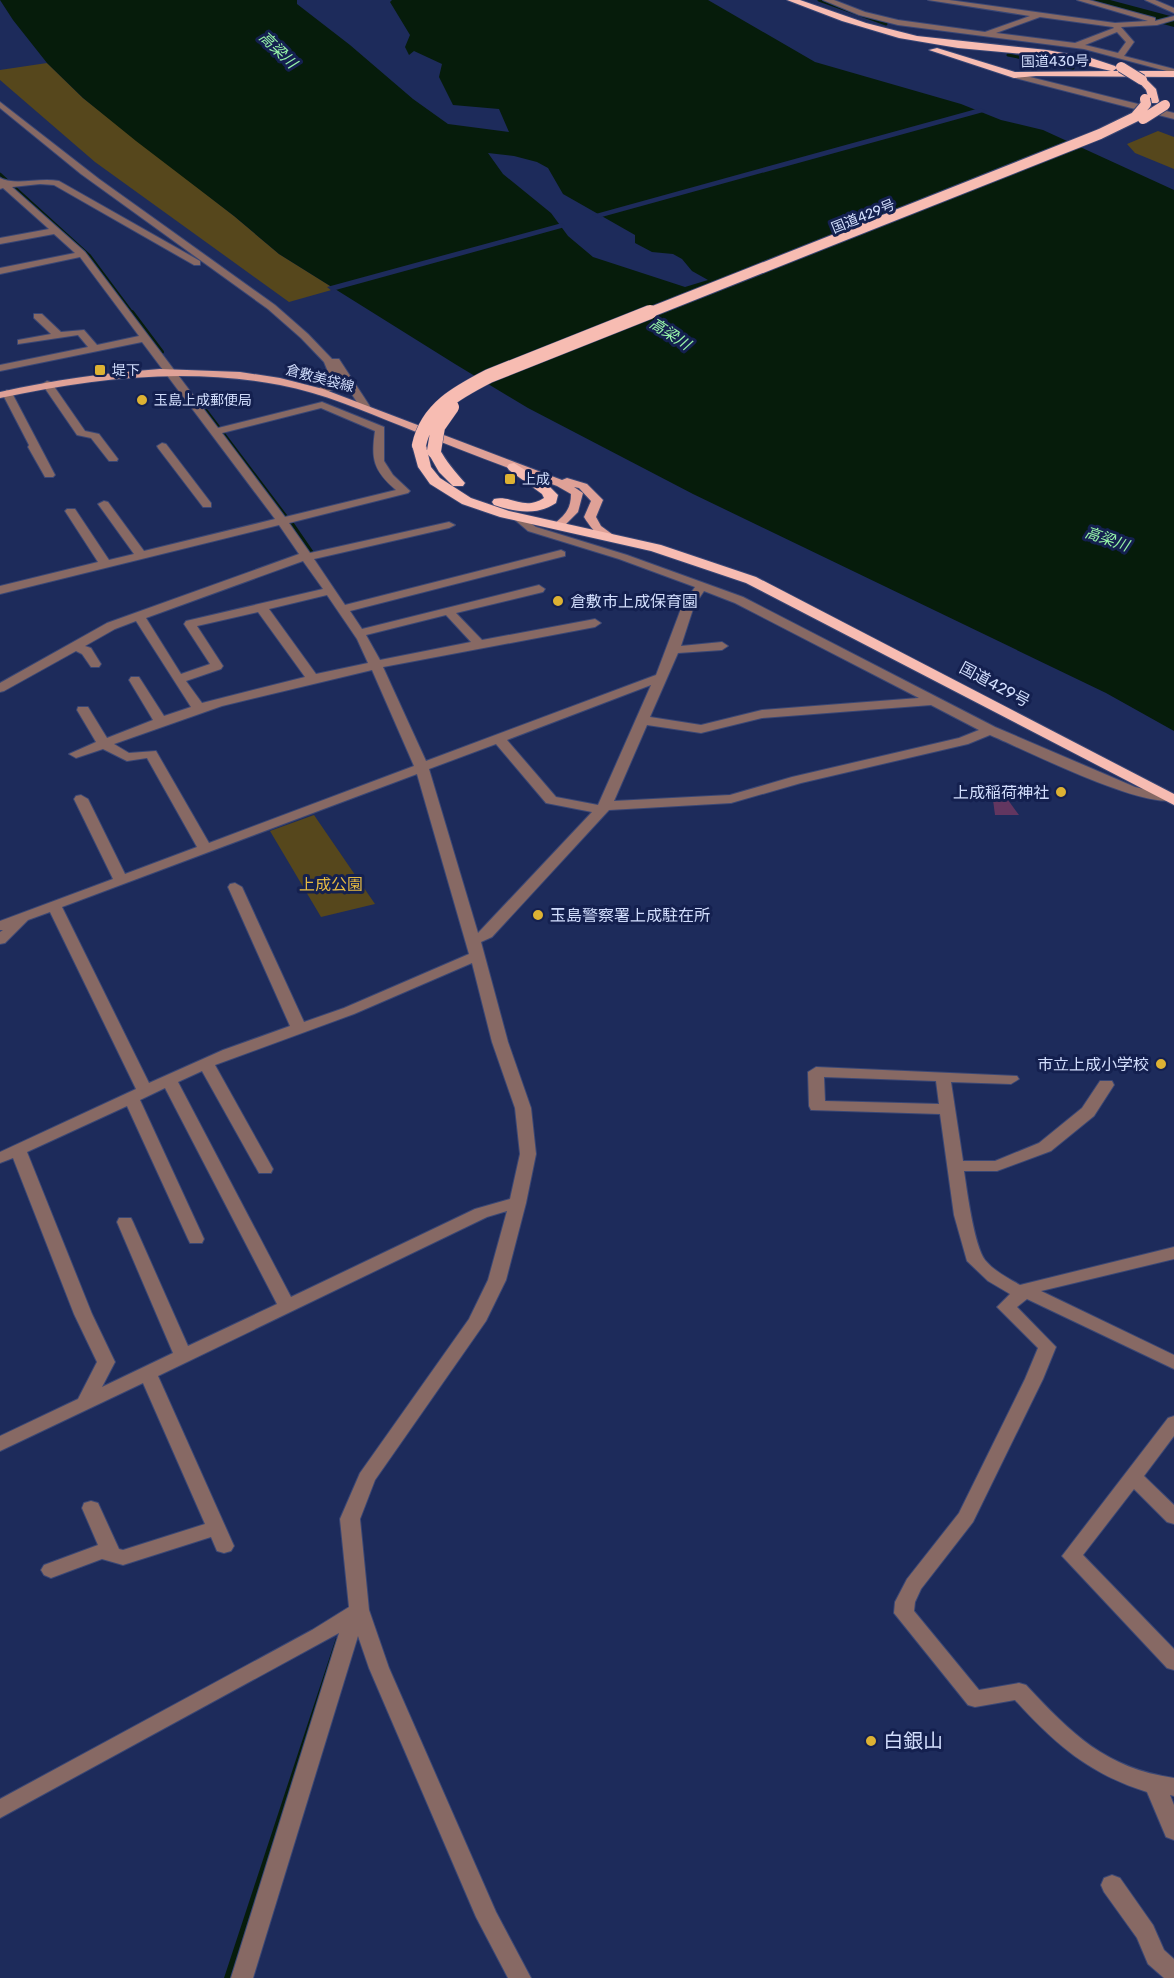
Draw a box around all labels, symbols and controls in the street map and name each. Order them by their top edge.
water label: 高梁川 [256,28,302,73]
street label: 国道430号 [1021,52,1089,71]
street label: 国道429号 [829,196,898,237]
water label: 高梁川 [646,314,695,355]
street label: 倉敷美袋線 [284,361,356,396]
place label: 堤下 [112,362,140,379]
marker: 堤下 [93,363,107,377]
place label: 玉島上成郵便局 [154,392,252,409]
marker: 玉島上成郵便局 [135,393,149,407]
place label: 上成 [522,471,550,488]
marker: 上成 [503,472,517,486]
water label: 高梁川 [1083,523,1133,555]
place label: 倉敷市上成保育園 [570,592,698,611]
marker: 倉敷市上成保育園 [551,594,565,608]
street label: 国道429号 [956,658,1033,711]
place label: 上成稲荷神社 [953,783,1049,802]
marker: 上成稲荷神社 [1054,785,1068,799]
park label: 上成公園 [299,875,363,894]
place label: 玉島警察署上成駐在所 [550,906,710,925]
marker: 玉島警察署上成駐在所 [531,908,545,922]
place label: 市立上成小学校 [1037,1055,1149,1074]
marker: 市立上成小学校 [1154,1057,1168,1071]
place label: 白銀山 [883,1729,943,1753]
marker: 白銀山 [864,1734,878,1748]

